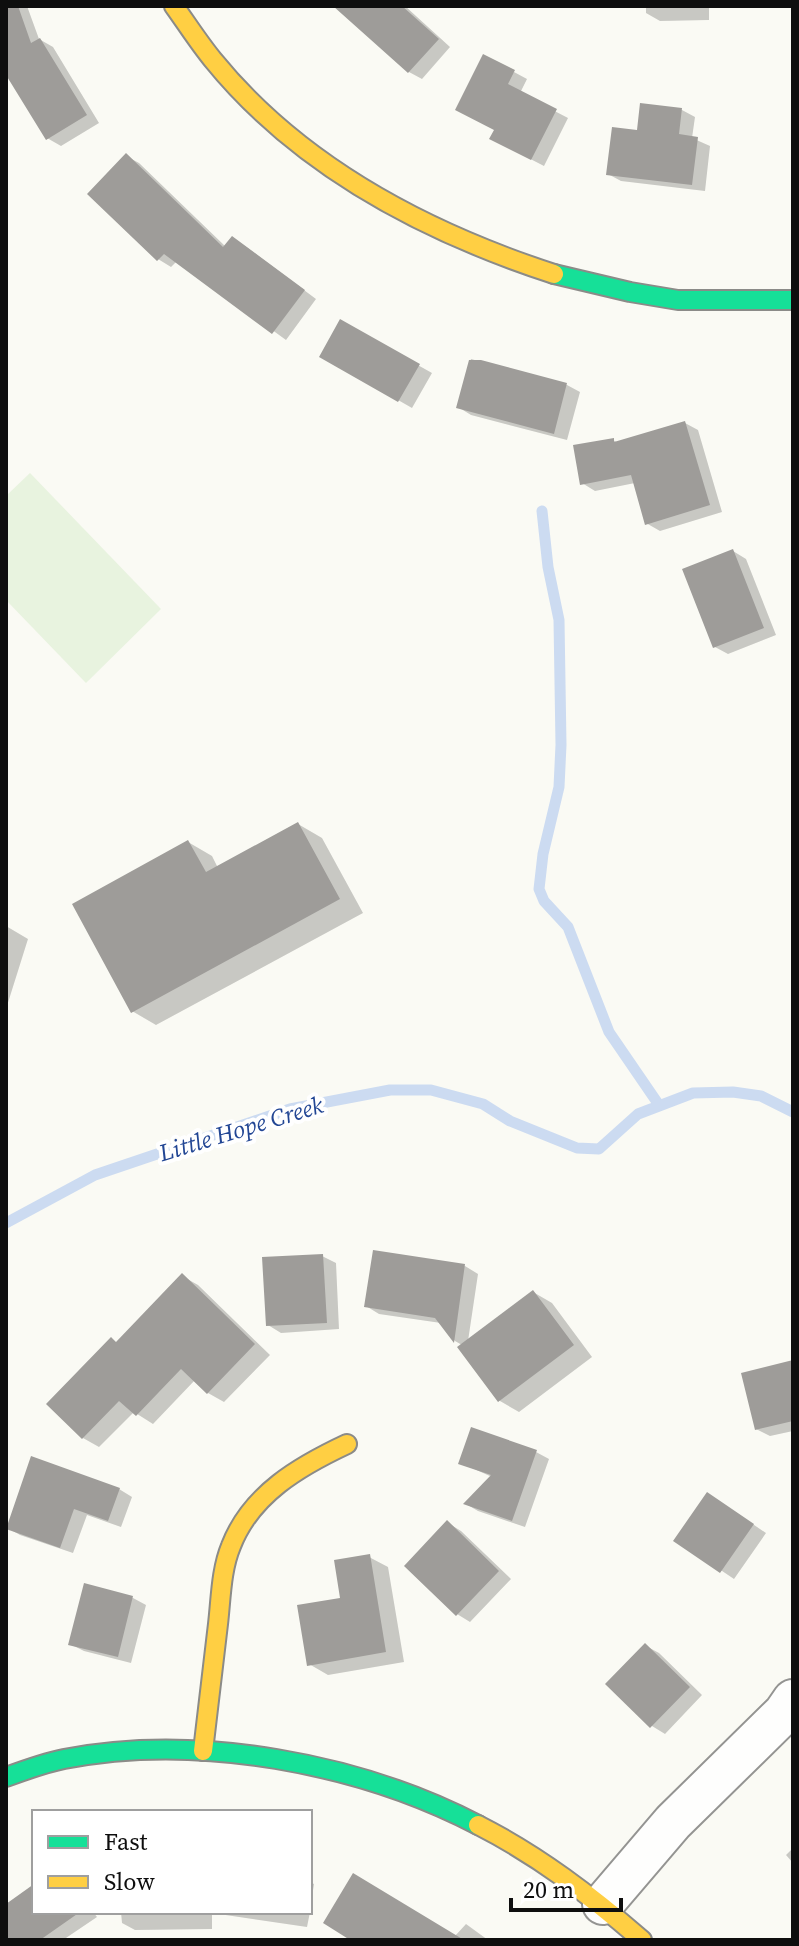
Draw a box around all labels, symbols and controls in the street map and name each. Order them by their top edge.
water label: Little Hope Creek [154,1088,328,1169]
legend [32,1810,312,1914]
text: Fast [104,1825,148,1858]
scale bar [511,1862,621,1912]
text: Slow [104,1865,155,1898]
text: 20 m [523,1873,574,1906]

